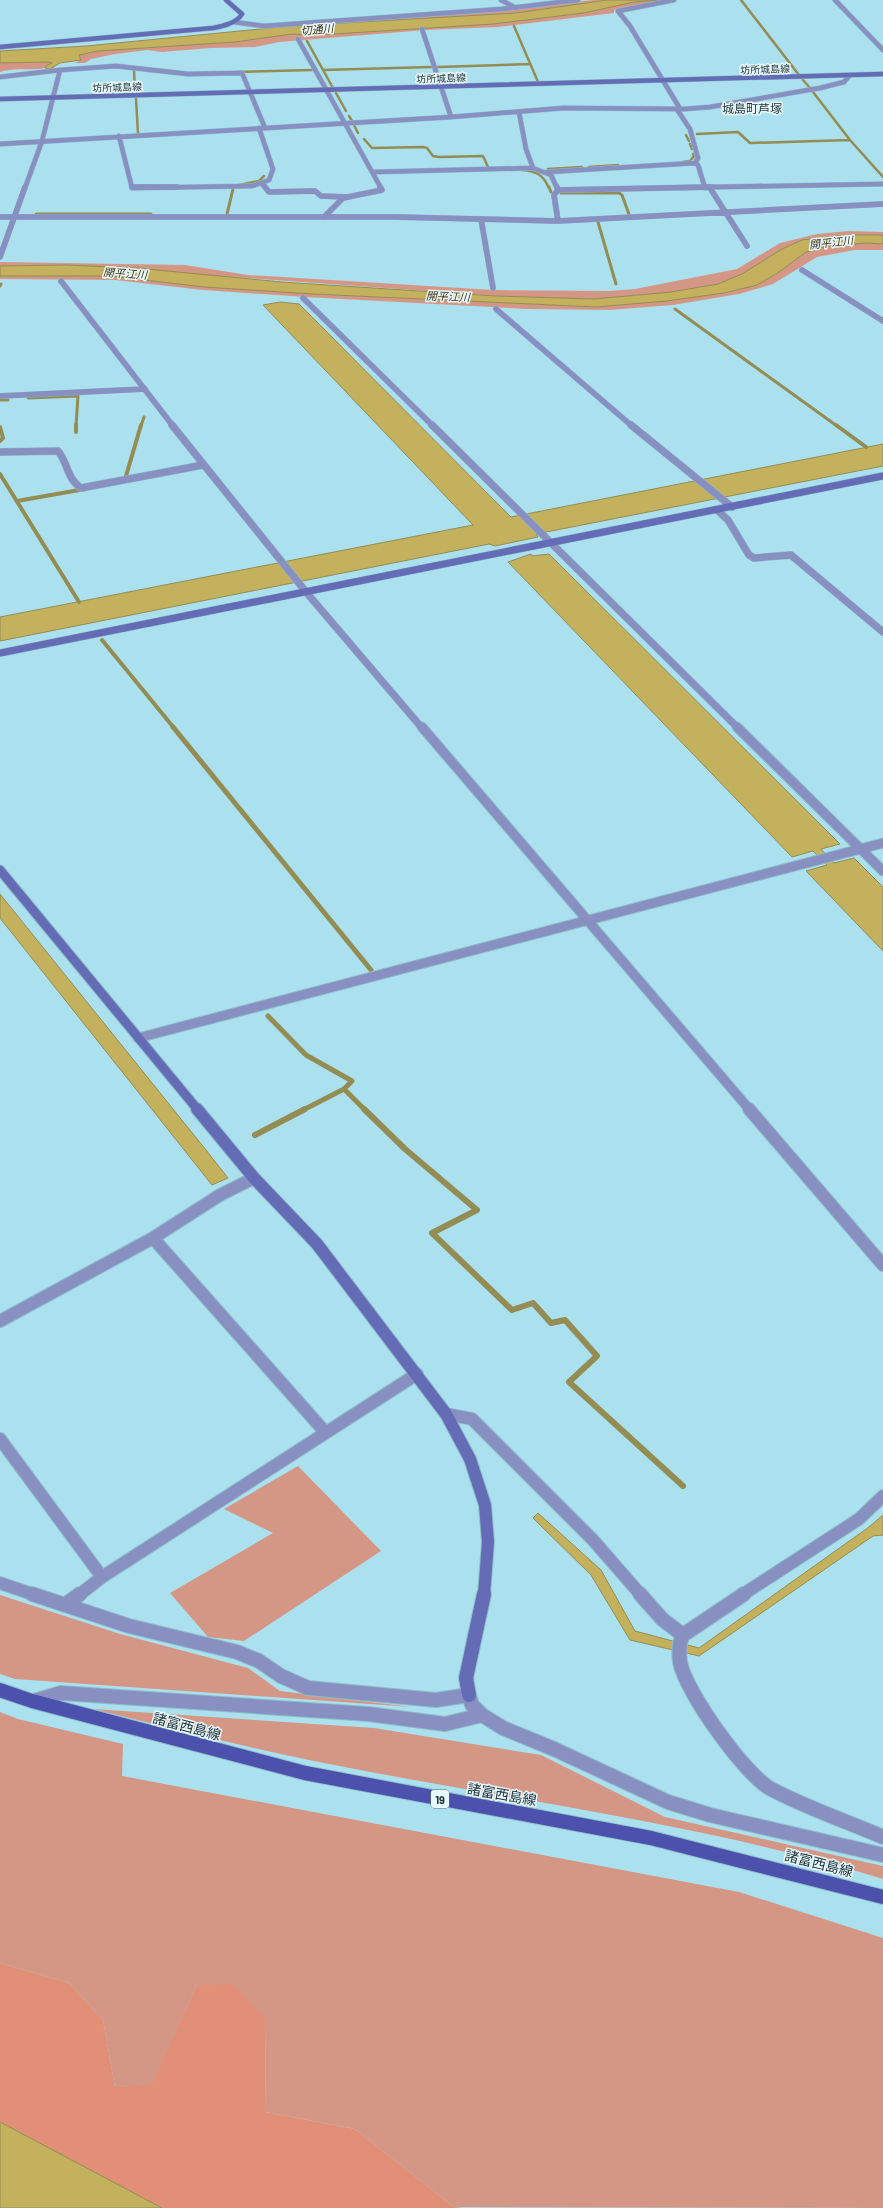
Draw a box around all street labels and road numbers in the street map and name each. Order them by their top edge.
street label: 坊所城島線 [740,62,790,76]
street label: 坊所城島線 [416,71,466,85]
street label: 坊所城島線 [92,80,142,94]
street label: 諸富西島線 [151,1709,223,1743]
street label: 諸富西島線 [466,1780,538,1808]
road number: 19 [431,1790,449,1808]
street label: 諸富西島線 [783,1846,855,1880]

